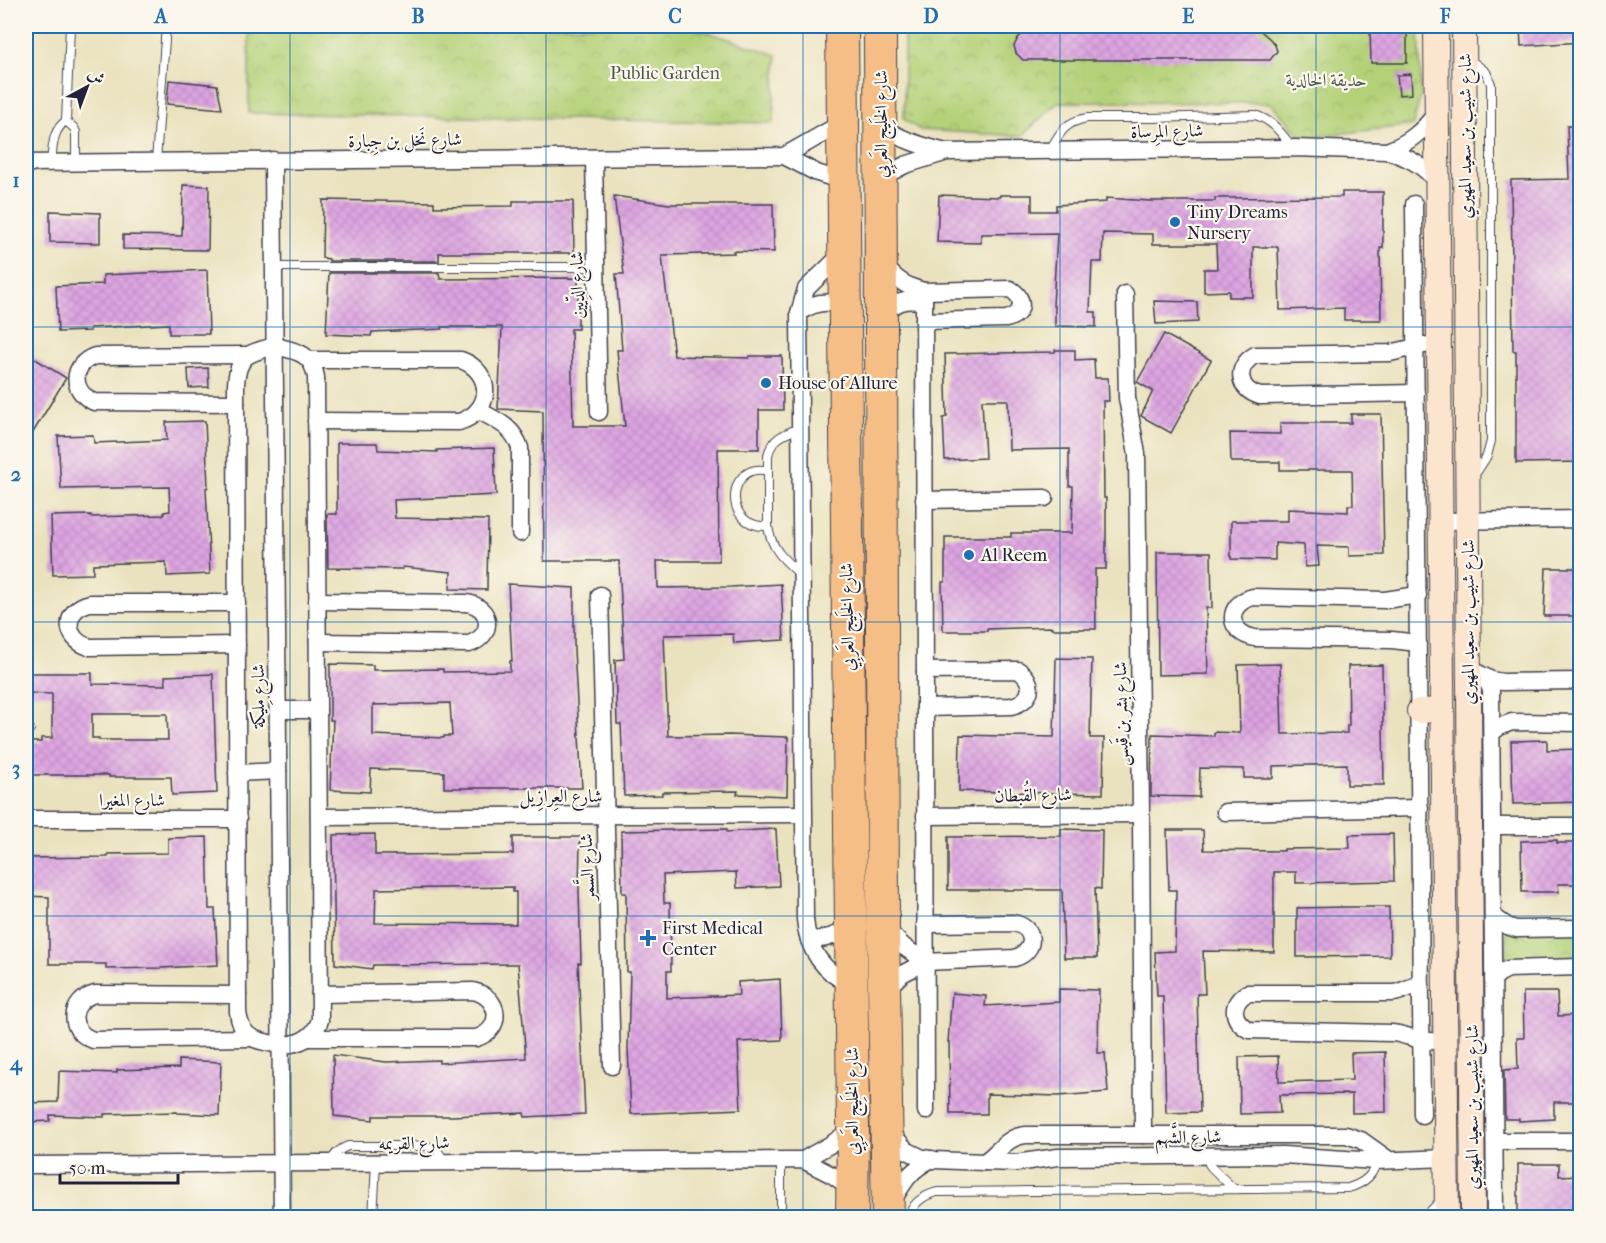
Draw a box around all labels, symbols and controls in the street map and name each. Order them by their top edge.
text: A [153,5,169,28]
text: B [411,5,425,28]
text: C [668,5,682,28]
text: D [923,5,939,28]
text: E [1182,5,1194,28]
text: F [1439,5,1451,28]
street label: شارع شبيب بن سعيد المهيري [1455,53,1480,219]
north arrow [57,57,117,117]
park label: Public Garden [610,63,720,84]
text: ش [84,64,109,88]
street label: شارع الخَلِيج العَربِي [868,70,897,178]
park label: حديقة الخالدية [1285,70,1367,91]
street label: شارع المِرساة [1131,120,1204,147]
street label: شارع نَخل بن جِبارة [348,126,462,156]
text: 1 [12,169,20,192]
place label: Tiny Dreams Nursery [1187,202,1288,244]
marker: Tiny Dreams Nursery [1168,215,1182,229]
street label: شارع الدِّيين [564,251,593,319]
place label: House of Allure [778,373,898,394]
marker: House of Allure [759,376,773,390]
text: 2 [11,463,21,486]
street label: شارع شبيب بن سعيد المهيري [1458,539,1483,705]
place label: Al Reem [980,545,1047,566]
marker: Al Reem [962,548,976,562]
street label: شارع الخَلِيج العَربِي [833,563,864,671]
street label: شارع بِشر بن قَيس [1107,661,1137,766]
street label: شارع مِليكة [248,664,273,729]
text: 3 [12,757,20,780]
street label: شارع القُبطان [994,779,1072,811]
street label: شارع العِرازِيل [519,786,603,811]
street label: شارع المغيرا [99,790,165,815]
street label: شارع السَّمر [571,833,603,903]
place label: First Medical Center [662,918,763,960]
marker: First Medical Center [639,929,657,947]
street label: شارع شبيب بن سعيد المهيري [1462,1024,1487,1190]
street label: شارع الخَلِيج العَربِي [839,1047,868,1155]
text: 4 [9,1052,23,1076]
street label: شارع الشَّهم [1154,1122,1222,1155]
street label: شارع القريمه [378,1132,450,1159]
scale bar [60,1147,178,1185]
text: 50 m [69,1158,106,1179]

